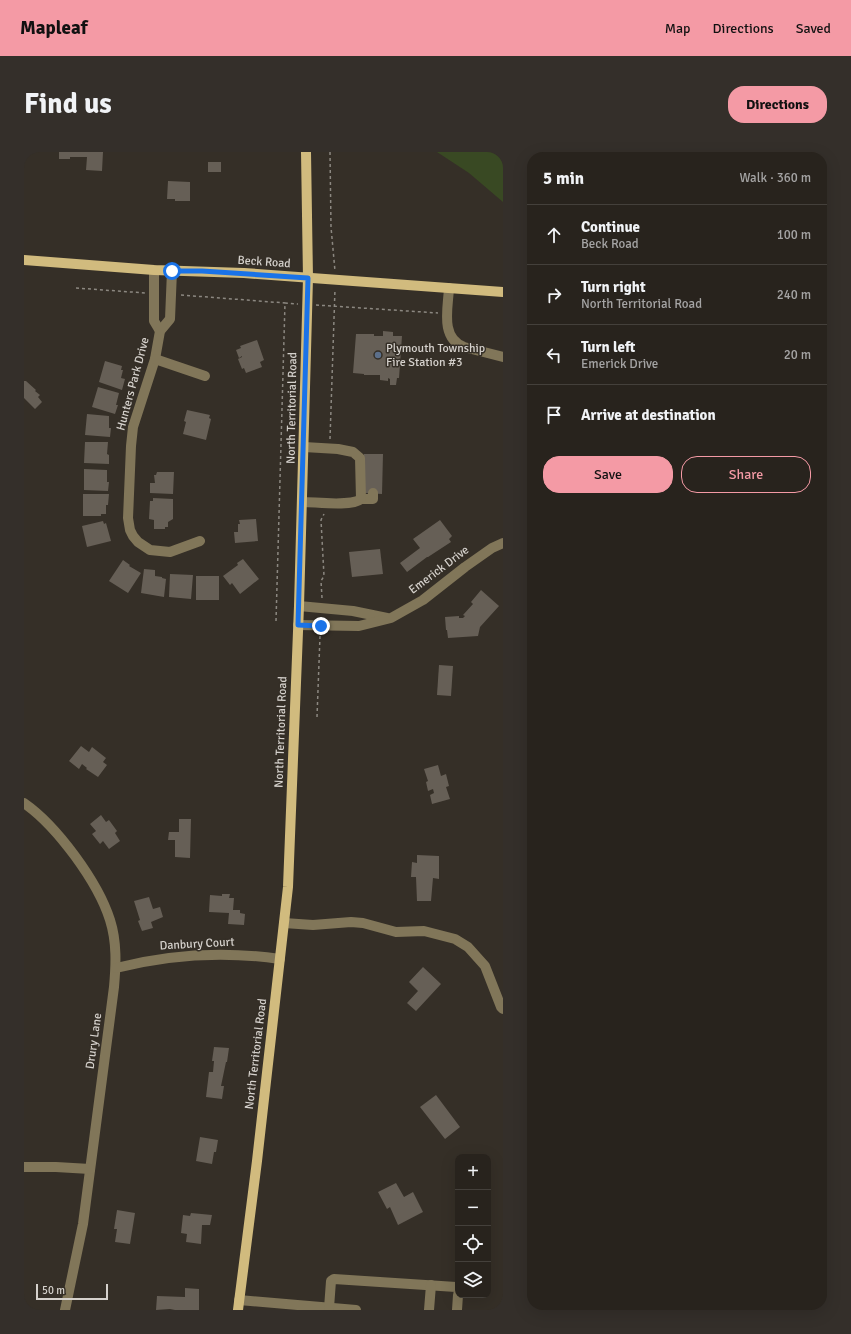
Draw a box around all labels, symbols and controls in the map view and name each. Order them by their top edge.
text: Mapleaf [20,16,88,40]
text: Map [665,20,691,37]
text: Directions [713,20,774,37]
text: Saved [796,20,831,37]
button: Directions [728,86,827,123]
text: Find us [24,87,112,121]
text: 5 min [543,168,584,189]
text: Walk · 360 m [740,170,811,186]
text: Continue [581,218,640,236]
icon: ahead [543,224,565,246]
text: 100 m [777,227,811,243]
text: Beck Road [581,236,639,252]
street label: Beck Road [237,253,291,271]
route start [163,262,181,280]
text: Turn right [581,278,646,296]
icon: right [543,284,565,306]
text: 240 m [777,287,811,303]
text: North Territorial Road [581,296,702,312]
street label: Hunters Park Drive [113,336,153,432]
text: Turn left [581,338,635,356]
place label: Plymouth Township Fire Station #3 [386,341,485,370]
icon: left [543,344,565,366]
text: 20 m [784,347,811,363]
marker: Plymouth Township Fire Station #3 [373,350,383,360]
street label: North Territorial Road [284,352,300,464]
text: Emerick Drive [581,356,658,372]
icon: arrive [543,404,565,426]
text: Arrive at destination [581,406,716,424]
button: Save [543,456,673,493]
button: Share [681,456,811,493]
street label: Emerick Drive [406,543,472,597]
route end [312,617,330,635]
street label: North Territorial Road [272,676,290,788]
street label: Danbury Court [159,935,235,953]
street label: North Territorial Road [242,998,270,1110]
street label: Drury Lane [83,1012,105,1070]
map controls [455,1154,491,1298]
button: + [455,1154,491,1190]
button: − [455,1190,491,1226]
button: locate [455,1226,491,1262]
button: layers [455,1262,491,1298]
scale bar [36,1282,108,1301]
text: 50 m [42,1284,65,1297]

